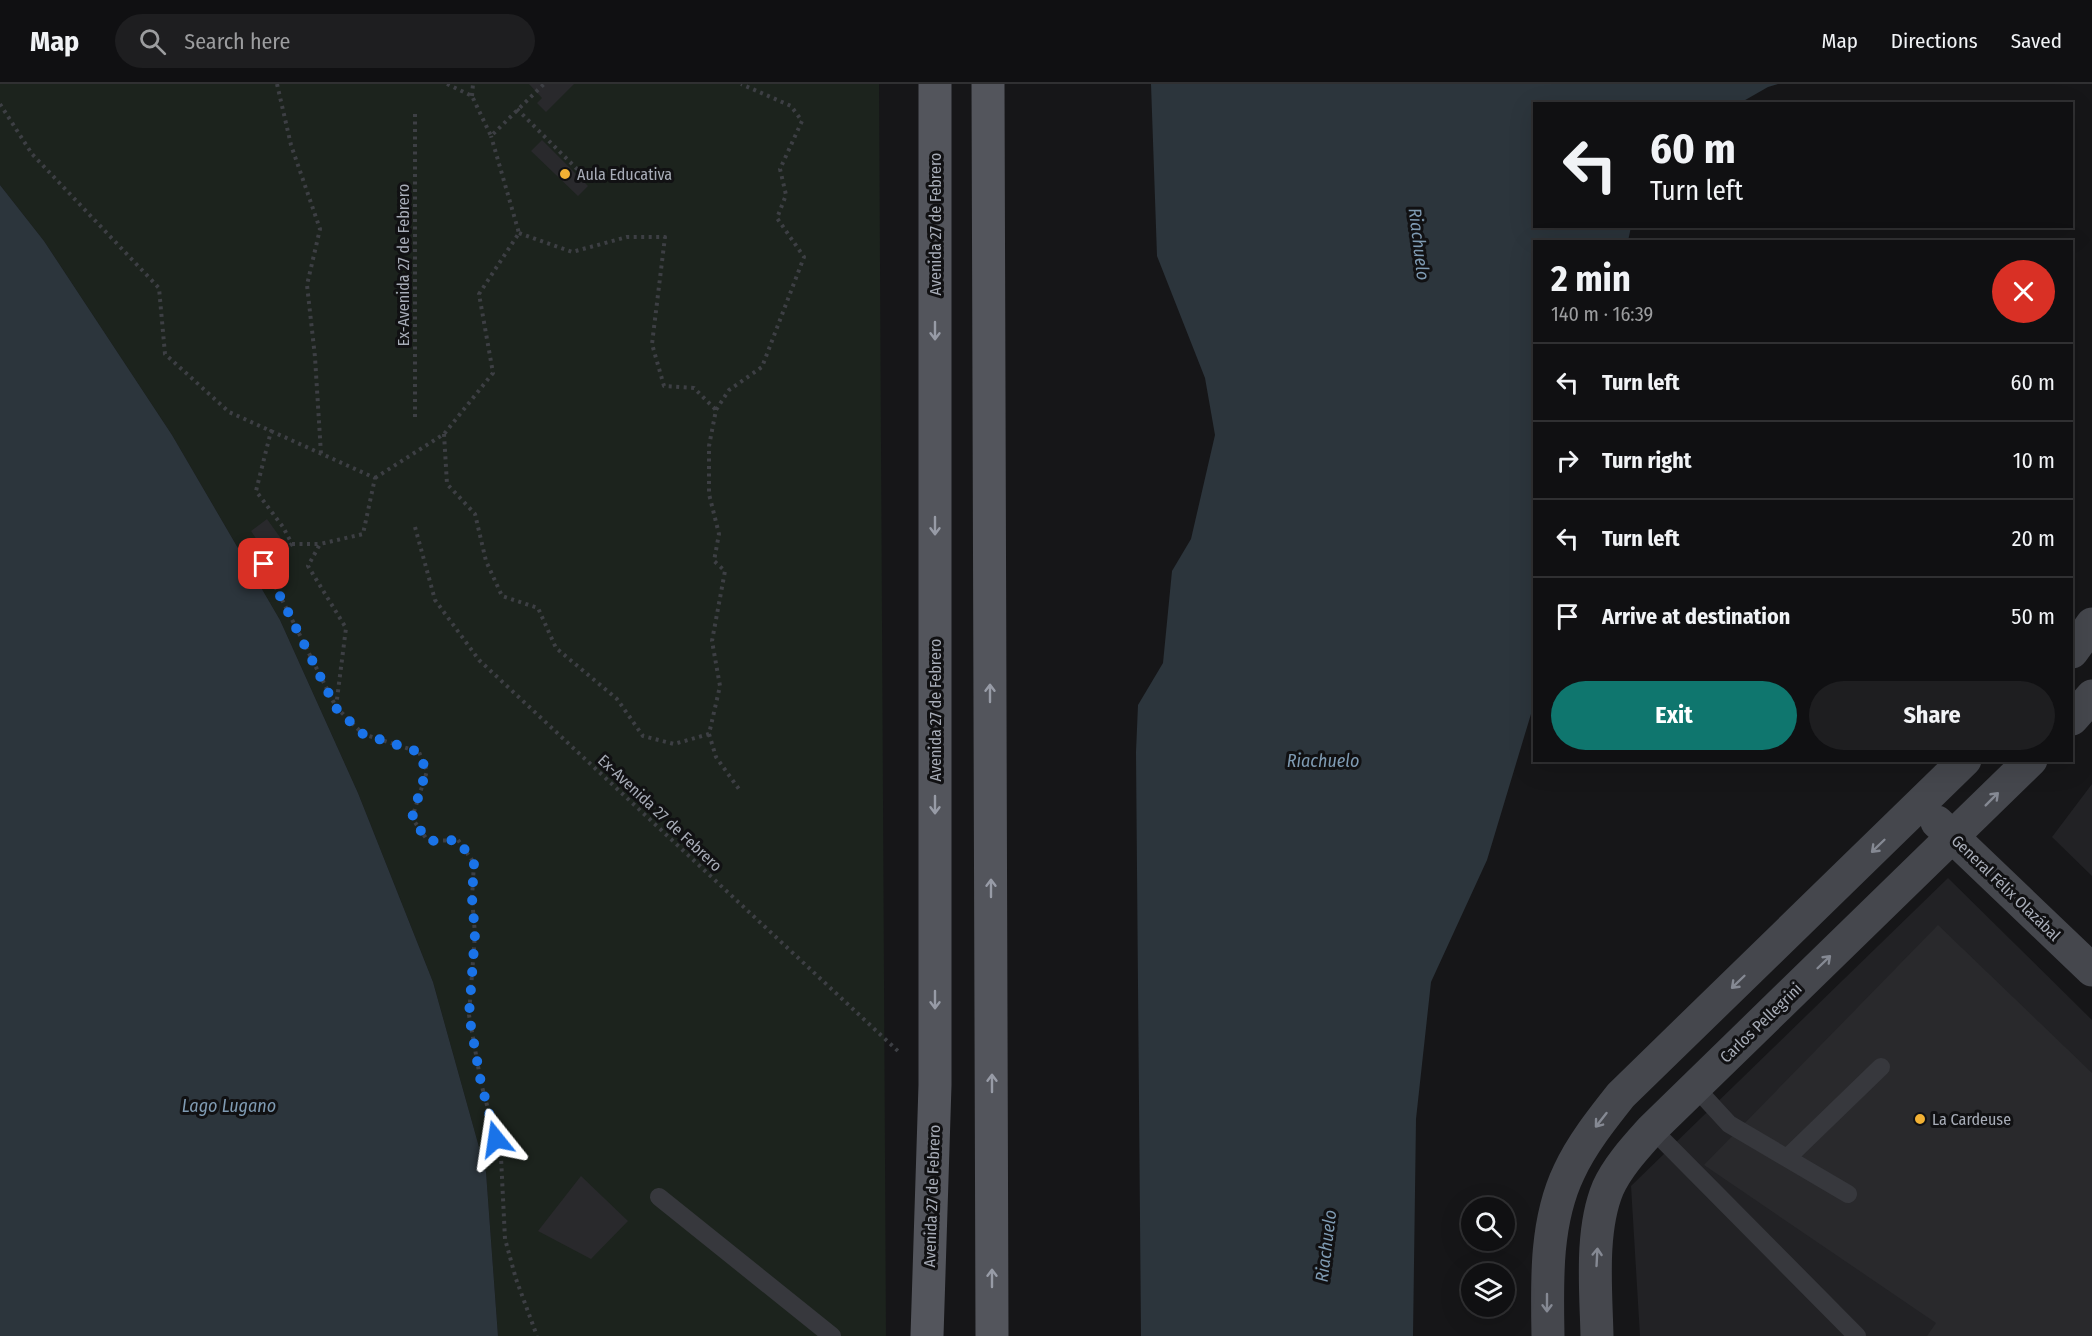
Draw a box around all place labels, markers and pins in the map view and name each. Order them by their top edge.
place label: Aula Educativa [577,165,672,184]
marker: Aula Educativa [558,167,572,181]
pin [238,538,289,589]
place label: La Cardeuse [1932,1110,2011,1129]
marker: La Cardeuse [1913,1112,1927,1126]

